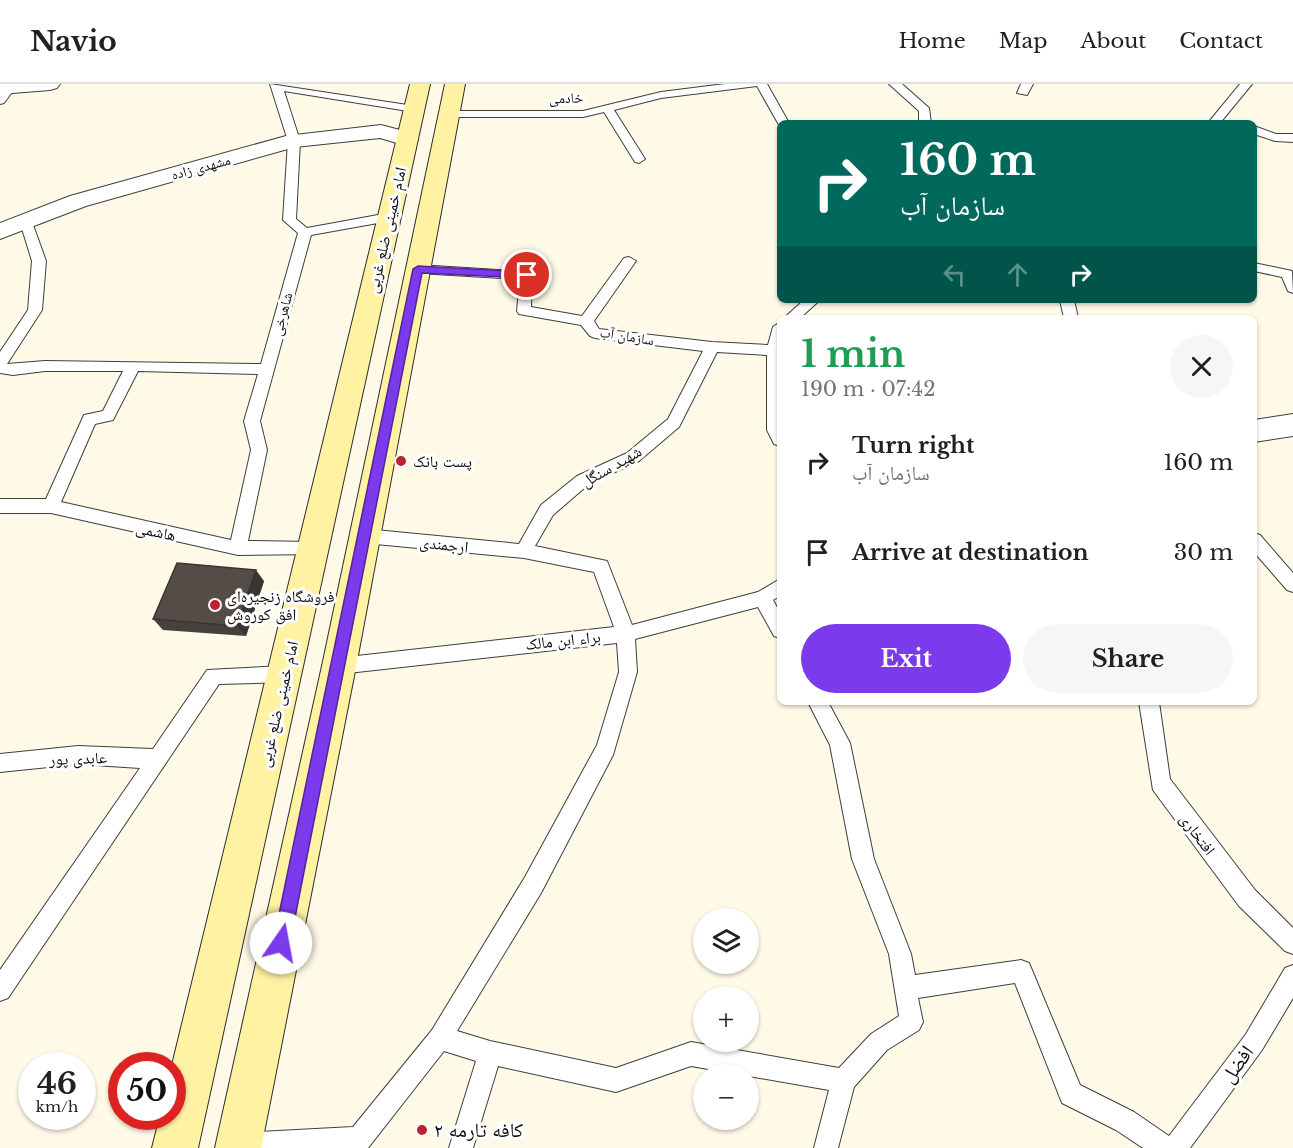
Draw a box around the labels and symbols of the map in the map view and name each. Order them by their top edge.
street label: خادمی [549,88,584,108]
street label: مشهدی زاده [169,150,233,184]
street label: امام خمینی ضلع غربی [362,165,411,295]
pin [501,249,552,300]
street label: شاهرخی [268,290,296,338]
street label: سازمان آب [599,323,655,349]
street label: شهید سنگل [577,441,645,492]
place label: پست بانک [413,451,472,471]
marker: پست بانک [394,454,408,468]
street label: هاشمی [134,517,178,546]
street label: ارجمندی [419,531,469,557]
place label: فروشگاه زنجیره‌ای افق کوروش [227,586,334,625]
marker: فروشگاه زنجیره‌ای افق کوروش [208,598,222,612]
street label: براء ابن مالک [524,626,602,655]
street label: امام خمینی ضلع غربی [254,639,303,769]
street label: عابدی پور [48,747,107,770]
street label: افتخاری [1175,809,1220,859]
position arrow [249,911,313,975]
street label: افضل [1215,1041,1259,1087]
speed limit sign: 50 [108,1052,186,1130]
place label: کافه تارمه ۲ [434,1118,523,1142]
marker: کافه تارمه ۲ [415,1123,429,1137]

